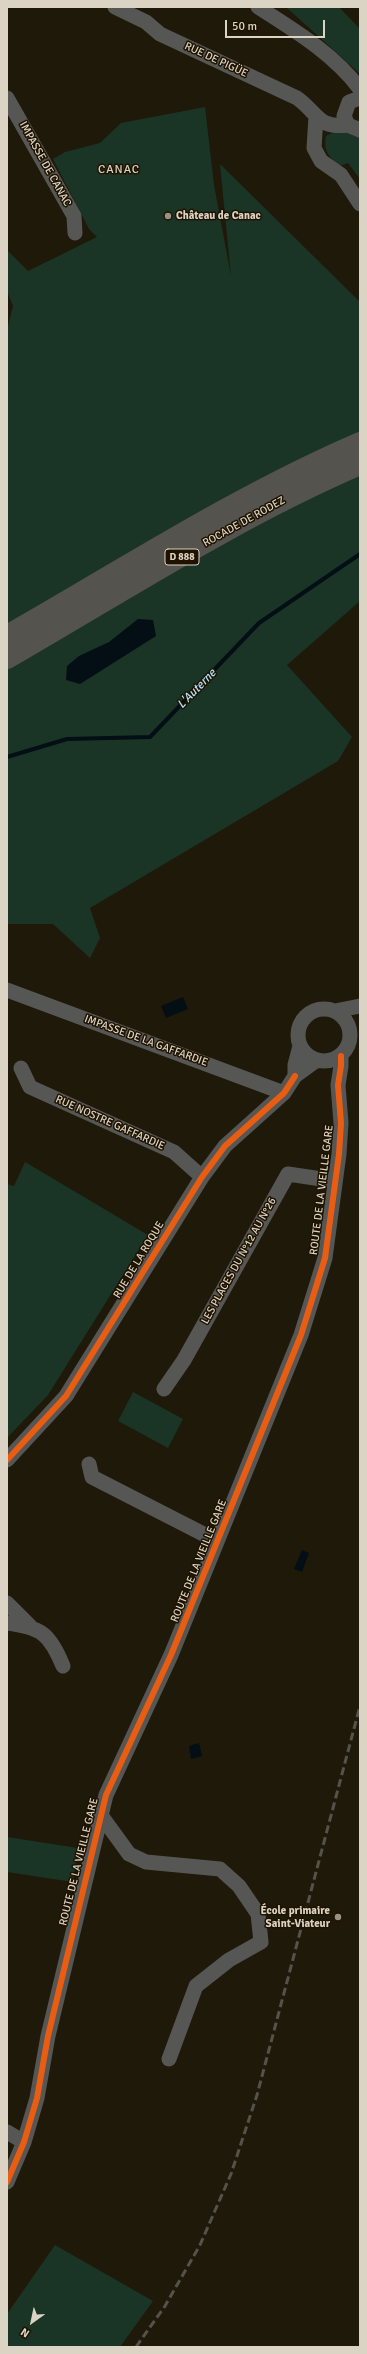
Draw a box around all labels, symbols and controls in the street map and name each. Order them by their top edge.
scale bar [227,12,327,38]
text: 50 m [232,19,257,34]
street label: RUE DE PIGÜE [182,40,250,80]
street label: IMPASSE DE CANAC [16,119,74,209]
district label: CANAC [98,163,140,177]
place label: Château de Canac [176,209,261,223]
marker: Château de Canac [163,211,173,221]
street label: ROCADE DE RODEZ [201,494,287,550]
road number: D 888 [165,549,199,565]
water label: L'Auterne [175,666,219,712]
street label: IMPASSE DE LA GAFFARDIE [83,1013,209,1069]
street label: RUE NOSTRE GAFFARDIE [53,1093,167,1153]
street label: ROUTE DE LA VIEILLE GARE [307,1124,337,1256]
street label: LES PLACES DU N°12 AU N°26 [199,1195,279,1327]
street label: RUE DE LA ROQUE [111,1219,167,1301]
street label: ROUTE DE LA VIEILLE GARE [168,1498,230,1624]
street label: ROUTE DE LA VIEILLE GARE [57,1797,101,1927]
place label: École primaire Saint-Viateur [260,1904,330,1930]
marker: École primaire Saint-Viateur [333,1912,343,1922]
north arrow [12,2302,52,2342]
text: N [18,2325,32,2340]

